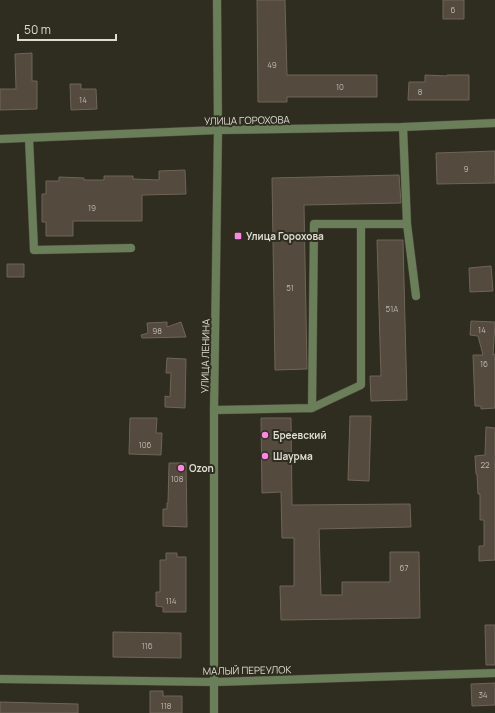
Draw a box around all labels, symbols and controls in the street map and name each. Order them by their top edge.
house number: 6 [451,4,456,15]
scale bar [18,16,116,42]
text: 50 m [24,21,51,38]
house number: 49 [267,59,277,70]
house number: 10 [336,81,344,92]
house number: 8 [418,86,423,97]
house number: 14 [79,94,87,105]
street label: УЛИЦА ГОРОХОВА [204,112,291,128]
house number: 9 [464,163,469,174]
house number: 19 [88,202,96,213]
place label: Улица Горохова [246,229,324,243]
marker: Улица Горохова [233,231,243,241]
house number: 51 [286,282,294,293]
house number: 51А [386,303,398,314]
street label: УЛИЦА ЛЕНИНА [197,318,213,393]
house number: 14 [478,324,486,335]
house number: 98 [152,325,162,336]
house number: 16 [480,358,488,369]
place label: Бреевский [273,428,326,442]
marker: Бреевский [260,430,270,440]
house number: 106 [139,439,152,450]
place label: Шаурма [273,449,313,463]
marker: Шаурма [260,451,270,461]
house number: 22 [480,459,490,470]
place label: Ozon [189,461,214,475]
marker: Ozon [176,463,186,473]
house number: 108 [171,473,184,484]
house number: 67 [400,562,408,573]
house number: 114 [166,595,177,606]
house number: 116 [141,640,153,651]
street label: МАЛЫЙ ПЕРЕУЛОК [202,662,292,678]
house number: 34 [478,689,488,700]
house number: 118 [161,700,172,711]

